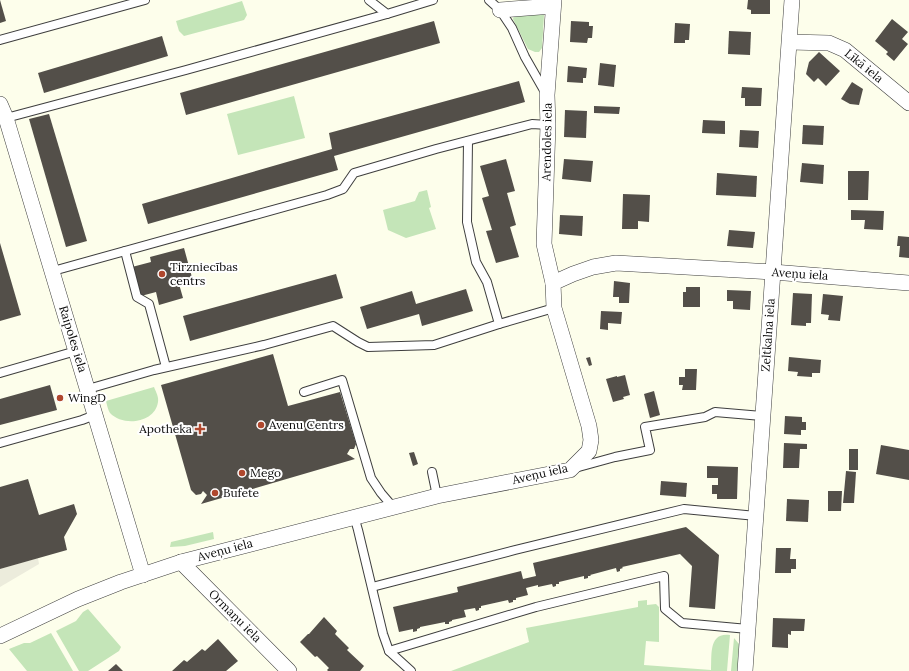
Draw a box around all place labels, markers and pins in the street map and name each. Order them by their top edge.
place label: Tirzniecības centrs [170,259,238,288]
marker: Tirzniecības centrs [157,269,167,279]
place label: WingD [68,390,106,405]
marker: WingD [55,393,65,403]
place label: Avenu Centrs [268,417,344,432]
marker: Avenu Centrs [256,420,266,430]
place label: Apotheka [138,421,192,436]
marker: Apotheka [195,424,205,434]
place label: Mego [250,465,281,480]
marker: Mego [237,468,247,478]
place label: Bufete [223,485,260,500]
marker: Bufete [210,488,220,498]

